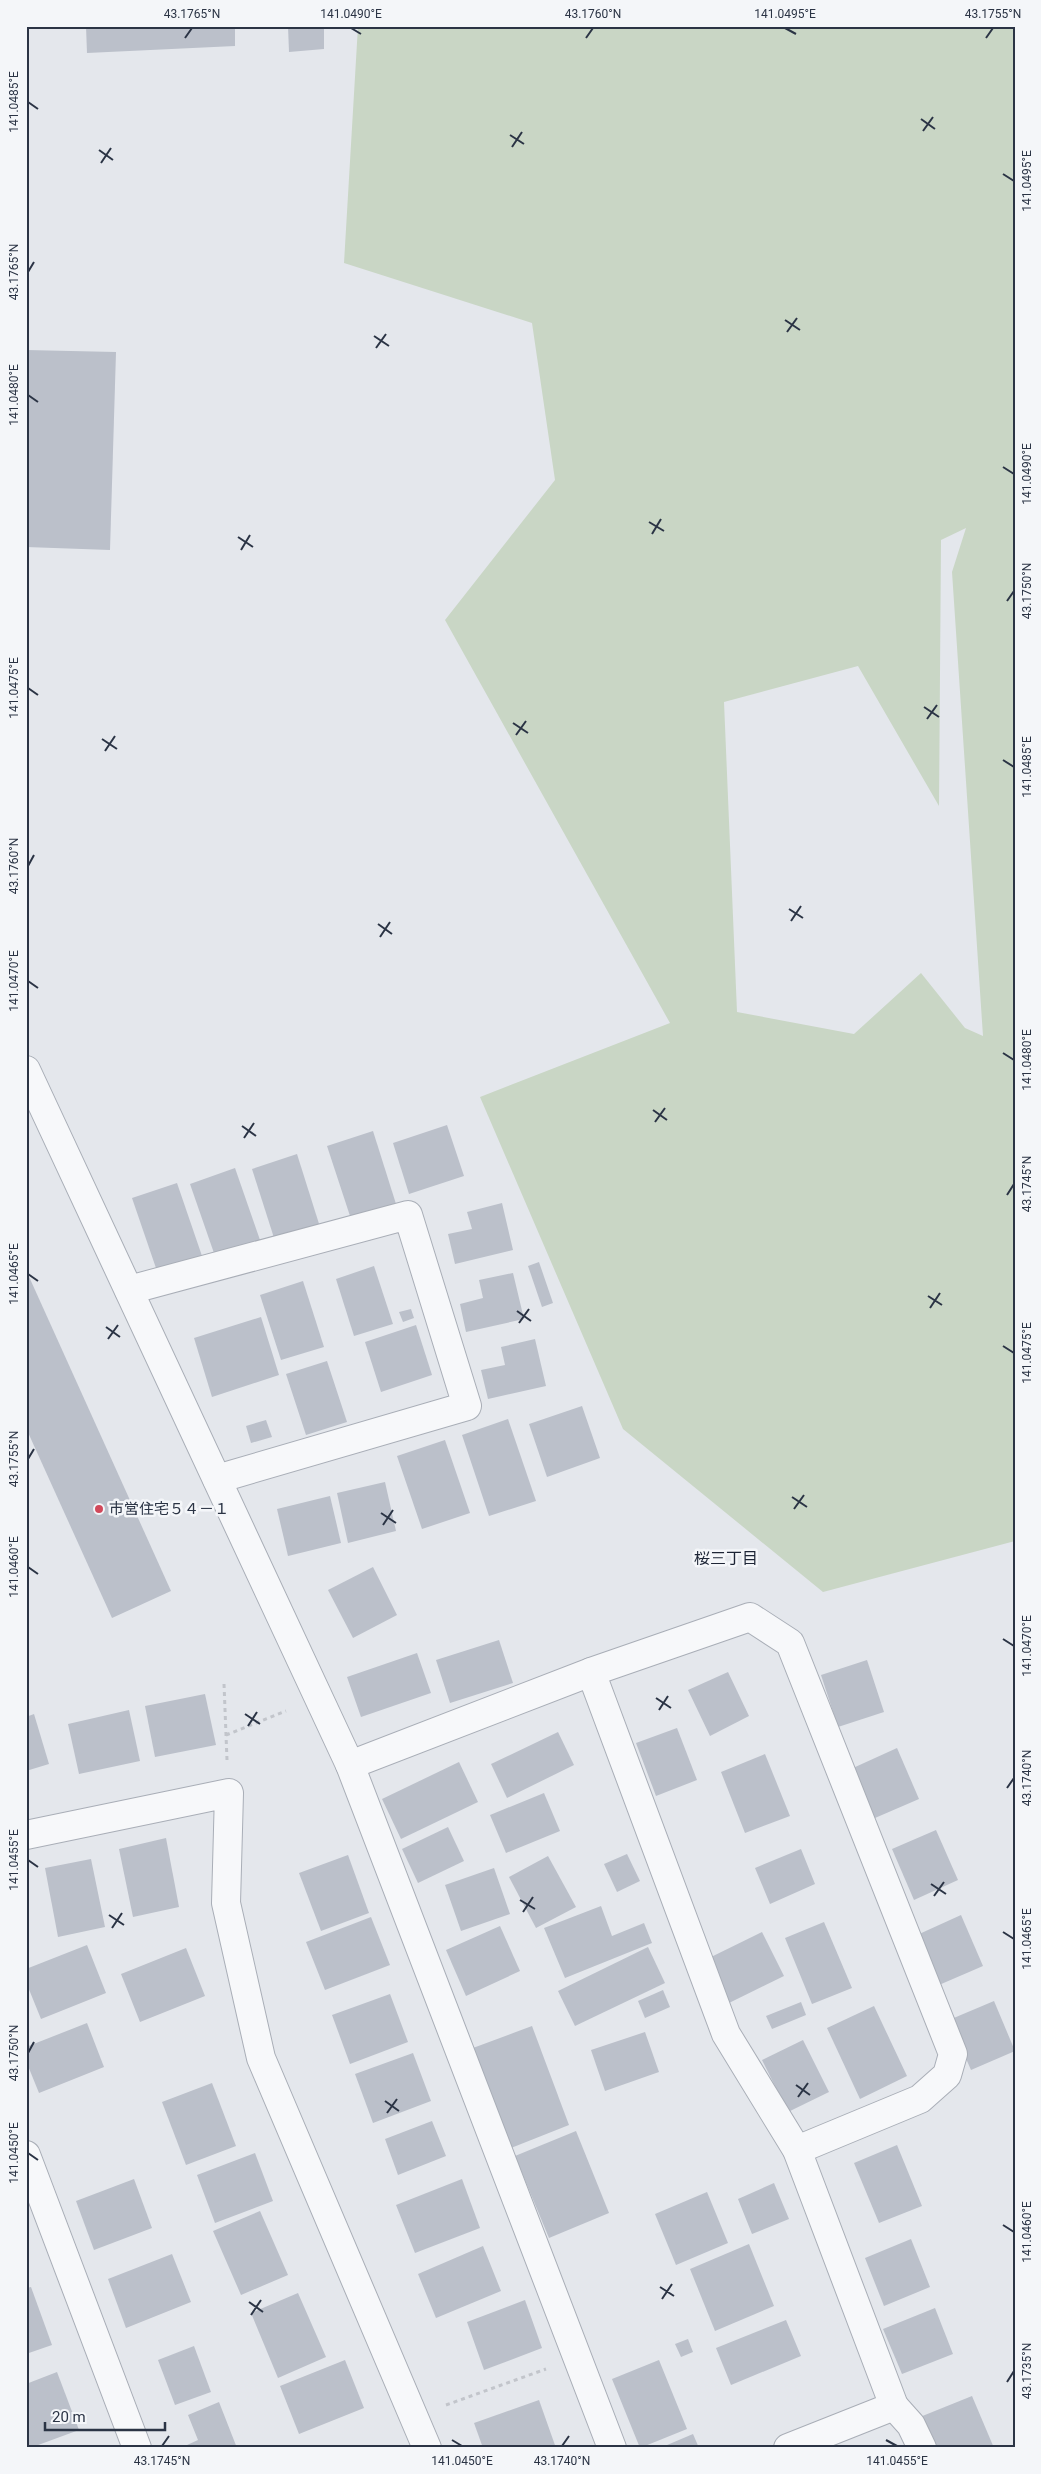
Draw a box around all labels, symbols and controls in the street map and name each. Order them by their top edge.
text: 43.1765°N [164,7,220,21]
text: 141.0490°E [320,7,382,21]
text: 43.1760°N [565,7,621,21]
text: 141.0495°E [754,7,816,21]
text: 43.1755°N [965,7,1021,21]
text: 141.0485°E [7,71,21,133]
text: 141.0495°E [1020,150,1034,212]
text: 43.1765°N [7,244,21,300]
text: 141.0480°E [7,364,21,426]
text: 141.0490°E [1020,443,1034,505]
text: 43.1750°N [1020,563,1034,619]
text: 141.0475°E [7,657,21,719]
text: 141.0485°E [1020,736,1034,798]
text: 43.1760°N [7,838,21,894]
text: 141.0470°E [7,950,21,1012]
text: 141.0480°E [1020,1029,1034,1091]
text: 43.1745°N [1020,1156,1034,1212]
text: 141.0465°E [7,1243,21,1305]
text: 141.0475°E [1020,1322,1034,1384]
text: 43.1755°N [7,1431,21,1487]
place label: 市営住宅５４－１ [109,1500,229,1518]
marker: 市営住宅５４－１ [93,1503,105,1515]
text: 141.0460°E [7,1536,21,1598]
district label: 桜三丁目 [694,1549,758,1568]
text: 141.0470°E [1020,1615,1034,1677]
text: 43.1740°N [1020,1750,1034,1806]
text: 141.0455°E [7,1829,21,1891]
text: 141.0465°E [1020,1908,1034,1970]
text: 43.1750°N [7,2025,21,2081]
text: 141.0450°E [7,2122,21,2184]
text: 141.0460°E [1020,2201,1034,2263]
text: 43.1735°N [1020,2343,1034,2399]
scale bar [45,2399,165,2431]
text: 20 m [52,2408,86,2426]
text: 43.1745°N [134,2454,190,2468]
text: 141.0450°E [431,2454,493,2468]
text: 43.1740°N [534,2454,590,2468]
text: 141.0455°E [866,2454,928,2468]

